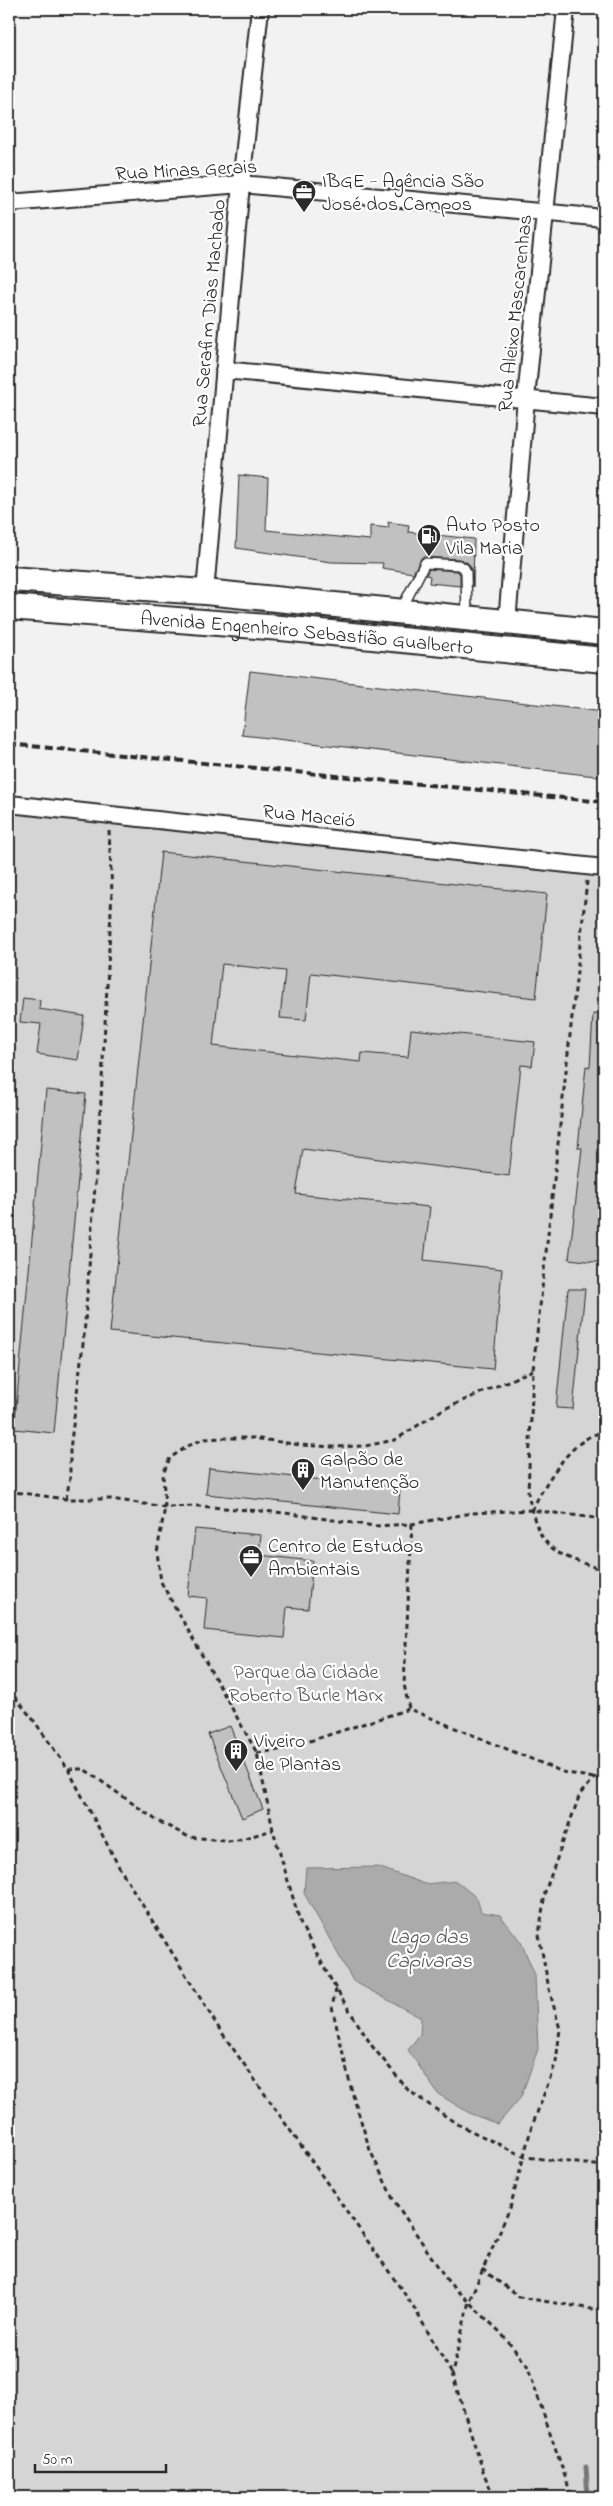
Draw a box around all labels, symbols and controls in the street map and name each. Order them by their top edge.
street label: Rua Minas Gerais [114,153,258,190]
place label: IBGE - Agência São José dos Campos [322,168,484,220]
office icon: IBGE - Agência São José dos Campos [291,179,317,213]
street label: Rua Serafim Dias Machado [186,198,235,428]
street label: Rua Aleixo Mascarenhas [492,213,541,414]
place label: Auto Posto Vila Maria [445,512,540,564]
fuel station icon: Auto Posto Vila Maria [416,523,442,557]
street label: Avenida Engenheiro Sebastião Gualberto [139,605,474,664]
street label: Rua Maceió [261,798,357,837]
place label: Galpão de Manutenção [320,1446,419,1498]
building icon: Galpão de Manutenção [290,1457,316,1491]
place label: Centro de Estudos Ambientais [268,1533,424,1585]
office icon: Centro de Estudos Ambientais [238,1544,264,1578]
park label: Parque da Cidade Roberto Burle Marx [228,1659,384,1711]
place label: Viveiro de Plantas [253,1728,341,1780]
building icon: Viveiro de Plantas [223,1738,249,1772]
water label: Lago das Capivaras [386,1923,472,1977]
scale bar [35,2441,166,2473]
text: 50 m [42,2449,73,2471]

